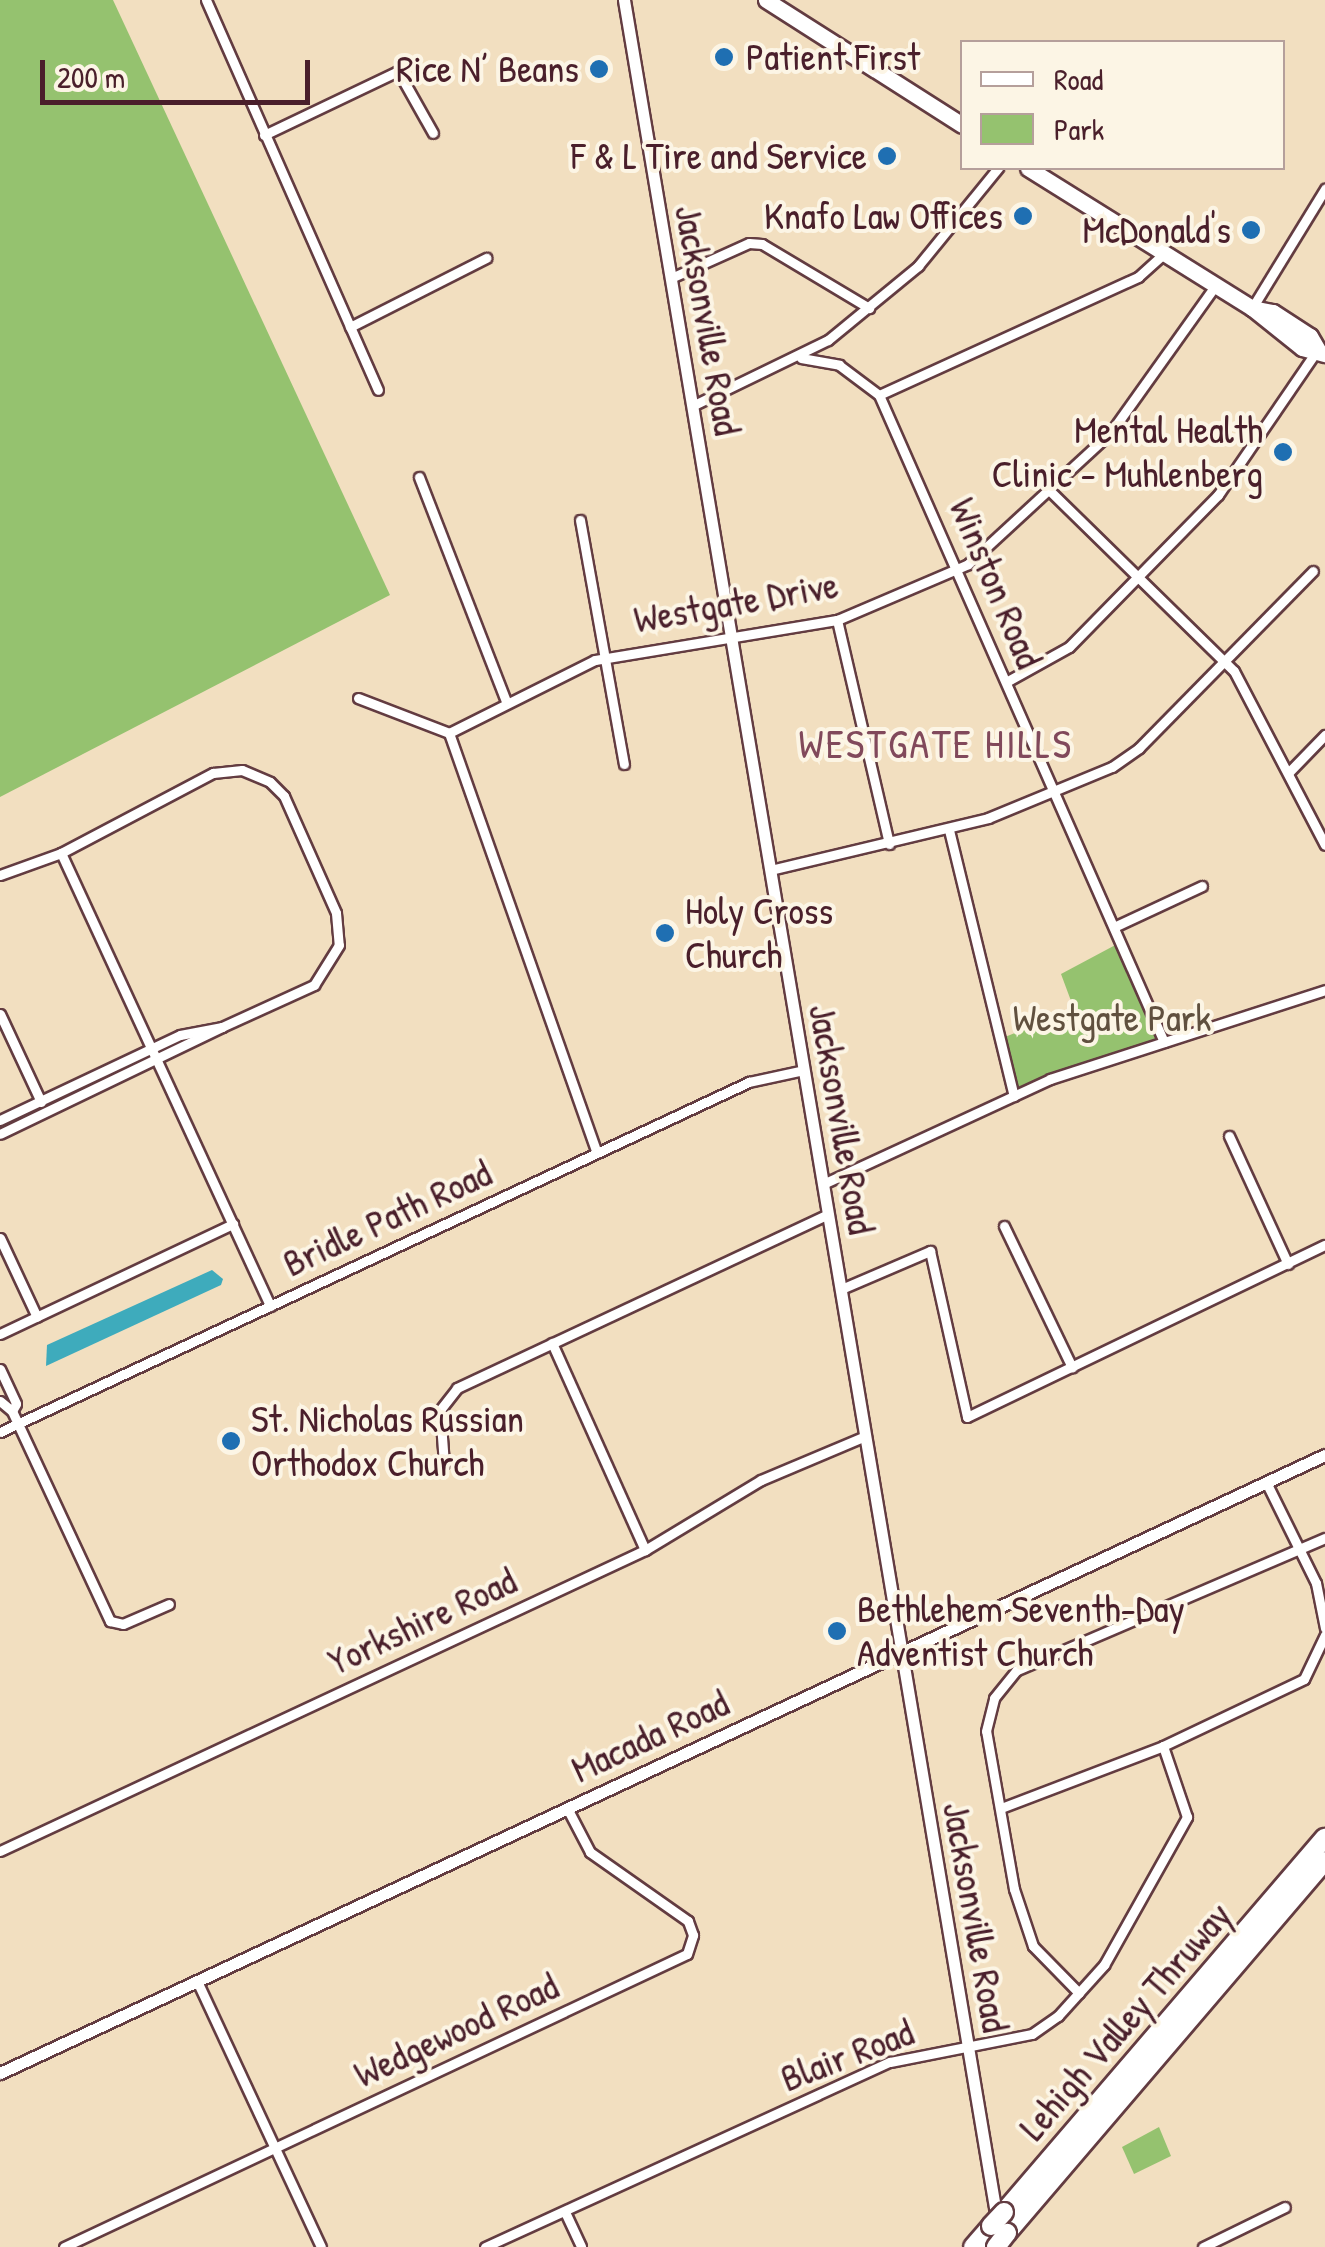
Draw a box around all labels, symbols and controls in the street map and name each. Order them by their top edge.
place label: Patient First [746,34,920,80]
scale bar [45,40,315,102]
legend [960,40,1285,170]
marker: Patient First [711,44,737,70]
place label: Rice N’ Beans [396,46,579,92]
text: 200 m [57,57,125,97]
marker: Rice N’ Beans [588,58,610,80]
text: Road [1054,59,1103,99]
text: Park [1054,109,1104,149]
place label: F & L Tire and Service [571,133,867,179]
marker: F & L Tire and Service [876,145,898,167]
place label: Knafo Law Offices [764,193,1003,239]
street label: Jacksonville Road [665,201,751,439]
marker: Knafo Law Offices [1012,205,1034,227]
place label: McDonald's [1082,207,1231,253]
marker: McDonald's [1240,219,1262,241]
place label: Mental Health Clinic - Muhlenberg [992,407,1263,496]
marker: Mental Health Clinic - Muhlenberg [1272,441,1294,463]
street label: Winston Road [940,491,1052,675]
street label: Westgate Drive [630,562,842,642]
district label: WESTGATE HILLS [799,719,1073,767]
place label: Holy Cross Church [685,888,833,978]
marker: Holy Cross Church [654,922,676,944]
park label: Westgate Park [1013,995,1211,1041]
street label: Jacksonville Road [799,1000,885,1238]
street label: Bridle Path Road [276,1150,498,1286]
place label: St. Nicholas Russian Orthodox Church [251,1396,524,1486]
marker: St. Nicholas Russian Orthodox Church [220,1430,242,1452]
street label: Yorkshire Road [321,1558,523,1684]
place label: Bethlehem Seventh-Day Adventist Church [857,1586,1185,1676]
marker: Bethlehem Seventh-Day Adventist Church [826,1620,848,1642]
street label: Macada Road [564,1680,736,1792]
street label: Jacksonville Road [933,1798,1019,2036]
street label: Lehigh Valley Thruway [1009,1893,1241,2149]
street label: Wedgewood Road [347,1963,565,2097]
street label: Blair Road [774,2009,920,2101]

